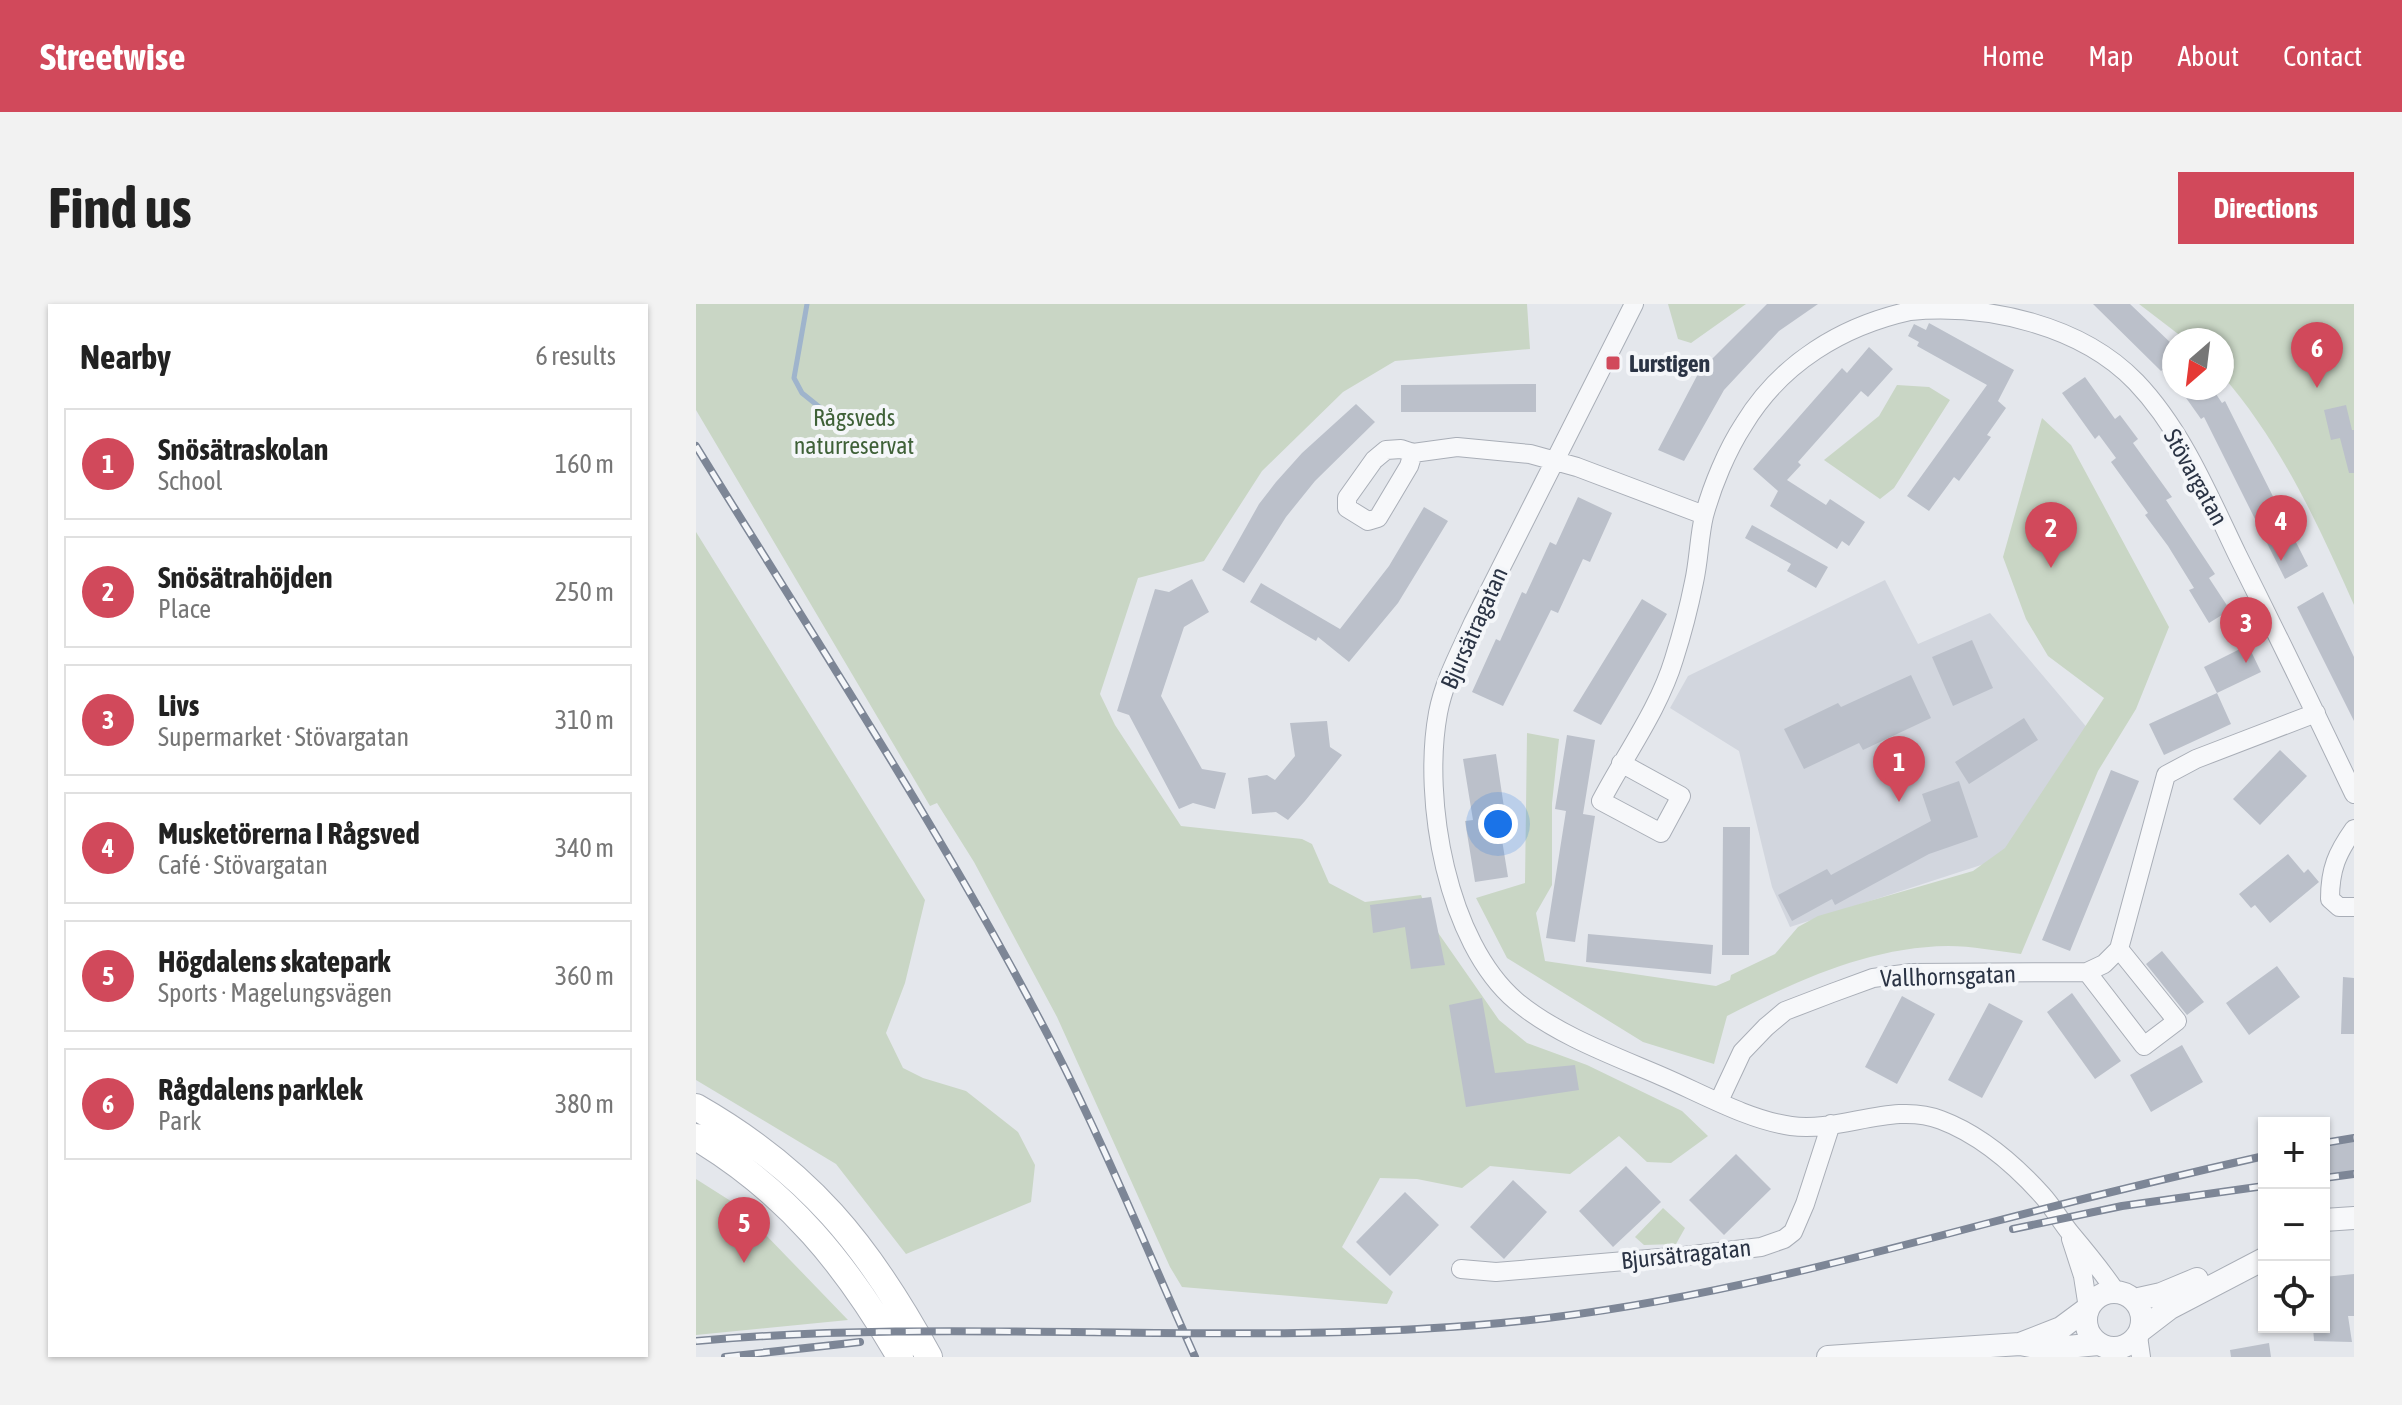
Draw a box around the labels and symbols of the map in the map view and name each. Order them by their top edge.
pin: 6 [2291,322,2343,388]
north arrow [2162,328,2234,400]
place label: Lurstigen [1629,350,1710,377]
marker: Lurstigen [1604,354,1622,372]
park label: Rågsveds naturreservat [794,404,914,459]
street label: Stövargatan [2159,424,2233,530]
pin: 4 [2255,495,2307,561]
pin: 2 [2025,502,2077,568]
street label: Bjursätragatan [1435,563,1513,693]
pin: 3 [2220,597,2272,663]
pin: 1 [1873,736,1925,802]
your location [1478,804,1518,844]
street label: Vallhornsgatan [1880,960,2016,992]
pin: 5 [718,1197,770,1263]
street label: Bjursätragatan [1620,1234,1752,1274]

